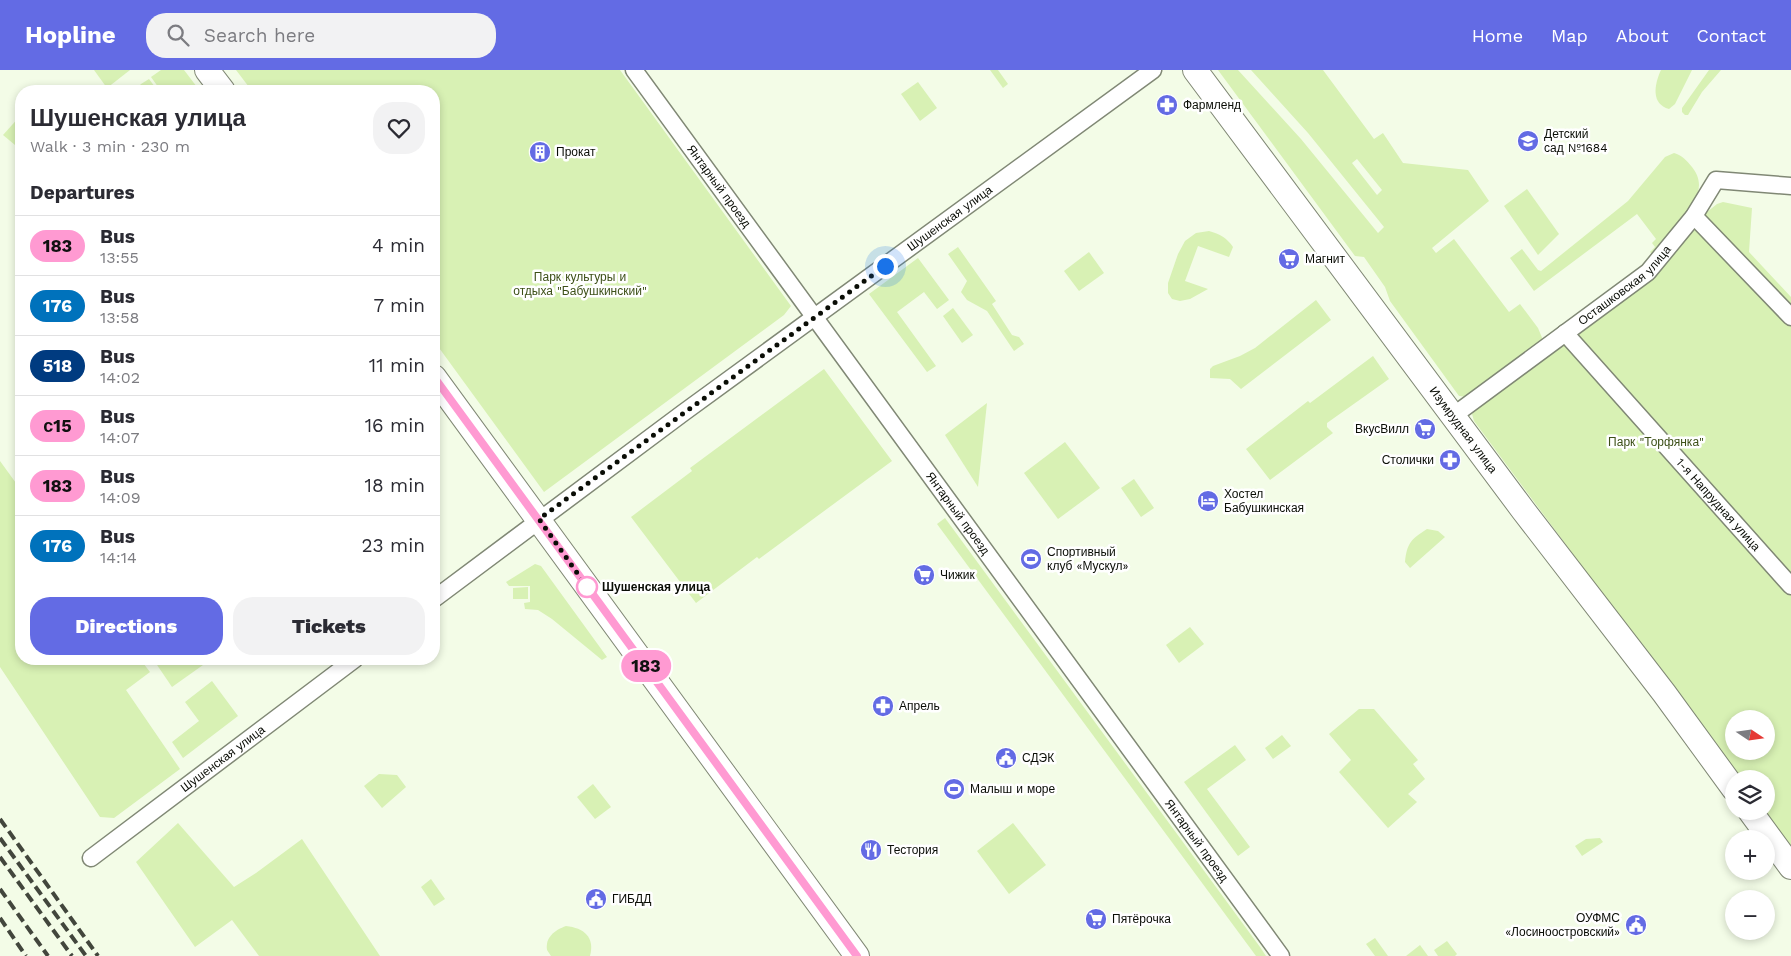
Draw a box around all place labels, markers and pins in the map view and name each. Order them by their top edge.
pharmacy icon: Фармленд [1155,93,1179,117]
place label: Фармленд [1183,98,1241,112]
place label: Детский сад №1684 [1544,127,1608,155]
school or university icon: Детский сад №1684 [1516,129,1540,153]
building icon: Прокат [528,140,552,164]
place label: Прокат [556,145,596,159]
supermarket icon: Магнит [1277,247,1301,271]
place label: Магнит [1305,252,1346,266]
supermarket icon: ВкусВилл [1413,417,1437,441]
place label: ВкусВилл [1355,422,1409,436]
pharmacy icon: Столички [1438,448,1462,472]
place label: Столички [1382,453,1434,467]
place label: Хостел Бабушкинская [1224,487,1304,515]
hotel icon: Хостел Бабушкинская [1196,489,1220,513]
place label: Спортивный клуб «Мускул» [1047,545,1129,573]
sports icon: Спортивный клуб «Мускул» [1019,547,1043,571]
supermarket icon: Чижик [912,563,936,587]
place label: Чижик [940,568,975,582]
marker: Шушенская улица [576,576,598,598]
place label: Шушенская улица [602,580,710,594]
pharmacy icon: Апрель [871,694,895,718]
place label: Апрель [899,699,940,713]
public building icon: СДЭК [994,746,1018,770]
place label: СДЭК [1022,751,1054,765]
sports icon: Малыш и море [942,777,966,801]
place label: Малыш и море [970,782,1056,796]
restaurant icon: Тестория [859,838,883,862]
place label: Тестория [887,843,938,857]
public building icon: ГИБДД [584,887,608,911]
place label: ГИБДД [612,892,651,906]
supermarket icon: Пятёрочка [1084,907,1108,931]
place label: ОУФМС «Лосиноостровский» [1505,911,1620,939]
place label: Пятёрочка [1112,912,1171,926]
public building icon: ОУФМС «Лосиноостровский» [1624,913,1648,937]

